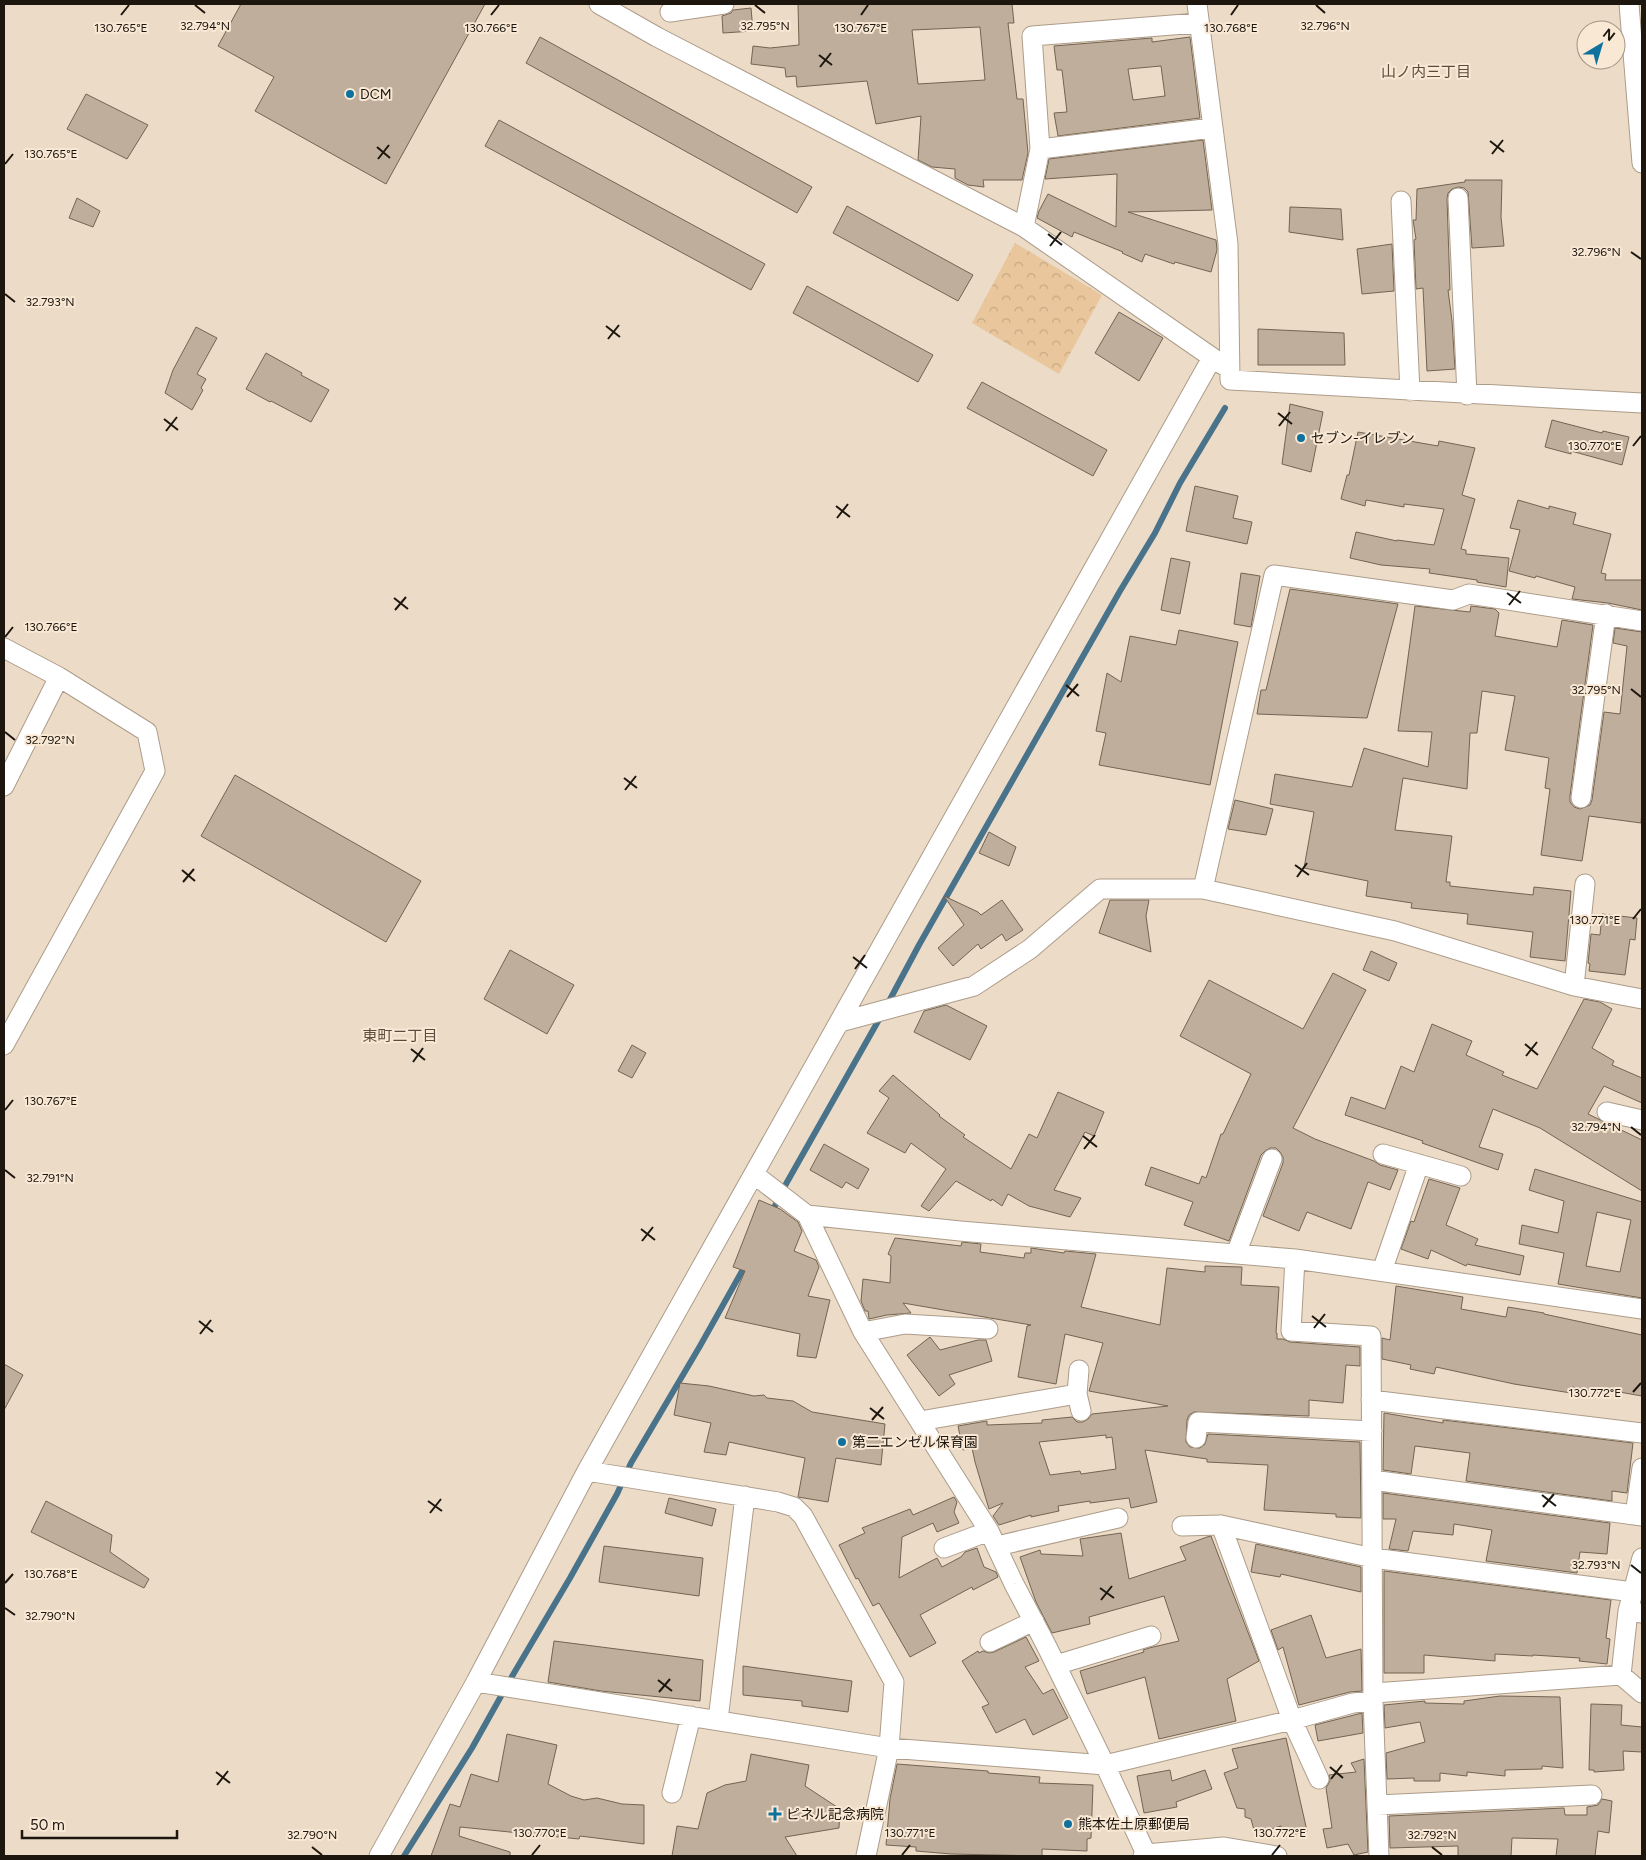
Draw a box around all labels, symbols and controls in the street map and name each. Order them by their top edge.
text: 32.794°N [180,19,230,33]
text: 32.795°N [740,19,790,33]
text: 32.796°N [1300,19,1350,33]
north arrow [1576,20,1626,70]
text: 130.765°E [94,21,148,35]
text: 130.766°E [464,21,518,35]
text: 130.767°E [835,21,887,35]
text: 130.768°E [1204,21,1258,35]
text: N [1599,25,1618,45]
district label: 山ノ内三丁目 [1381,63,1471,81]
place label: DCM [360,86,392,103]
marker: DCM [344,88,356,100]
text: 130.765°E [24,147,78,161]
text: 32.796°N [1571,245,1621,259]
text: 32.793°N [25,295,75,309]
place label: セブン-イレブン [1311,430,1415,447]
marker: セブン-イレブン [1295,432,1307,444]
text: 130.770°E [1568,439,1622,453]
text: 130.766°E [24,620,78,634]
text: 32.795°N [1571,683,1621,697]
text: 32.792°N [25,733,75,747]
text: 130.771°E [1569,913,1621,927]
district label: 東町二丁目 [362,1027,438,1045]
text: 130.767°E [25,1094,77,1108]
text: 32.794°N [1571,1120,1621,1134]
text: 32.791°N [26,1171,74,1185]
text: 130.772°E [1569,1386,1621,1400]
place label: 第二エンゼル保育園 [852,1434,978,1451]
marker: 第二エンゼル保育園 [836,1436,848,1448]
text: 32.793°N [1571,1558,1621,1572]
text: 130.768°E [24,1567,78,1581]
text: 32.790°N [25,1609,75,1623]
place label: ピネル記念病院 [786,1806,884,1823]
marker: ピネル記念病院 [768,1807,782,1821]
scale bar [22,1808,178,1840]
text: 50 m [30,1816,65,1834]
place label: 熊本佐土原郵便局 [1078,1816,1190,1833]
marker: 熊本佐土原郵便局 [1062,1818,1074,1830]
text: 130.770°E [513,1826,567,1840]
text: 130.771°E [884,1826,936,1840]
text: 130.772°E [1254,1826,1306,1840]
text: 32.790°N [287,1828,337,1842]
text: 32.792°N [1407,1828,1457,1842]

